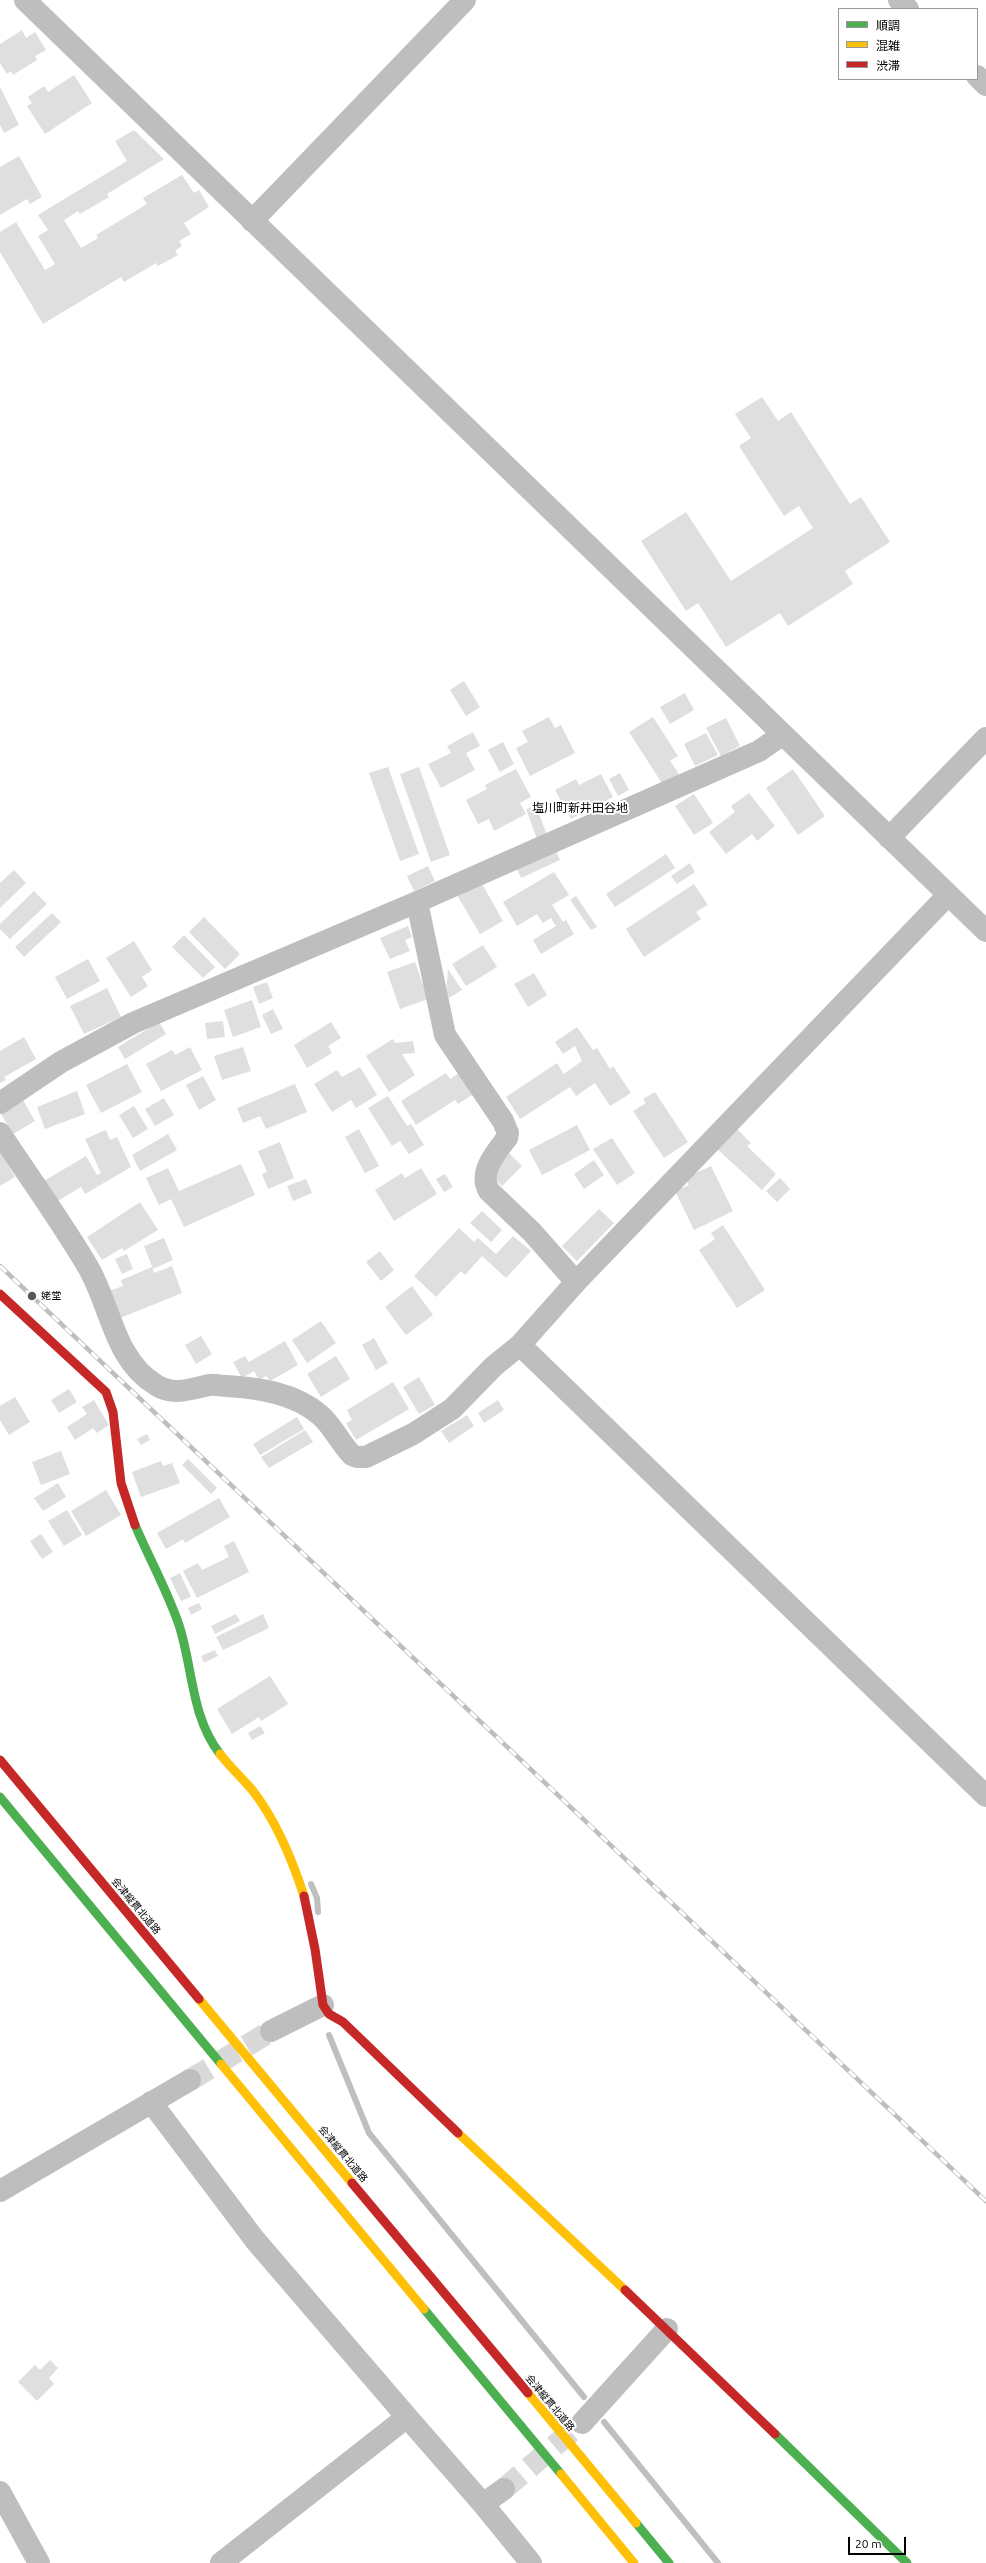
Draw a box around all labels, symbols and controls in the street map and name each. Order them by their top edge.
legend [838,8,978,80]
text: 順調 [876,19,900,32]
text: 混雑 [876,39,900,52]
text: 渋滞 [876,59,900,72]
district label: 塩川町新井田谷地 [532,801,628,815]
marker: 姥堂 [26,1290,38,1302]
place label: 姥堂 [41,1290,61,1302]
street label: 会津縦貫北道路 [109,1875,163,1937]
street label: 会津縦貫北道路 [316,2123,370,2185]
street label: 会津縦貫北道路 [523,2372,577,2434]
scale bar [850,2529,908,2555]
text: 20 m [855,2537,882,2550]

